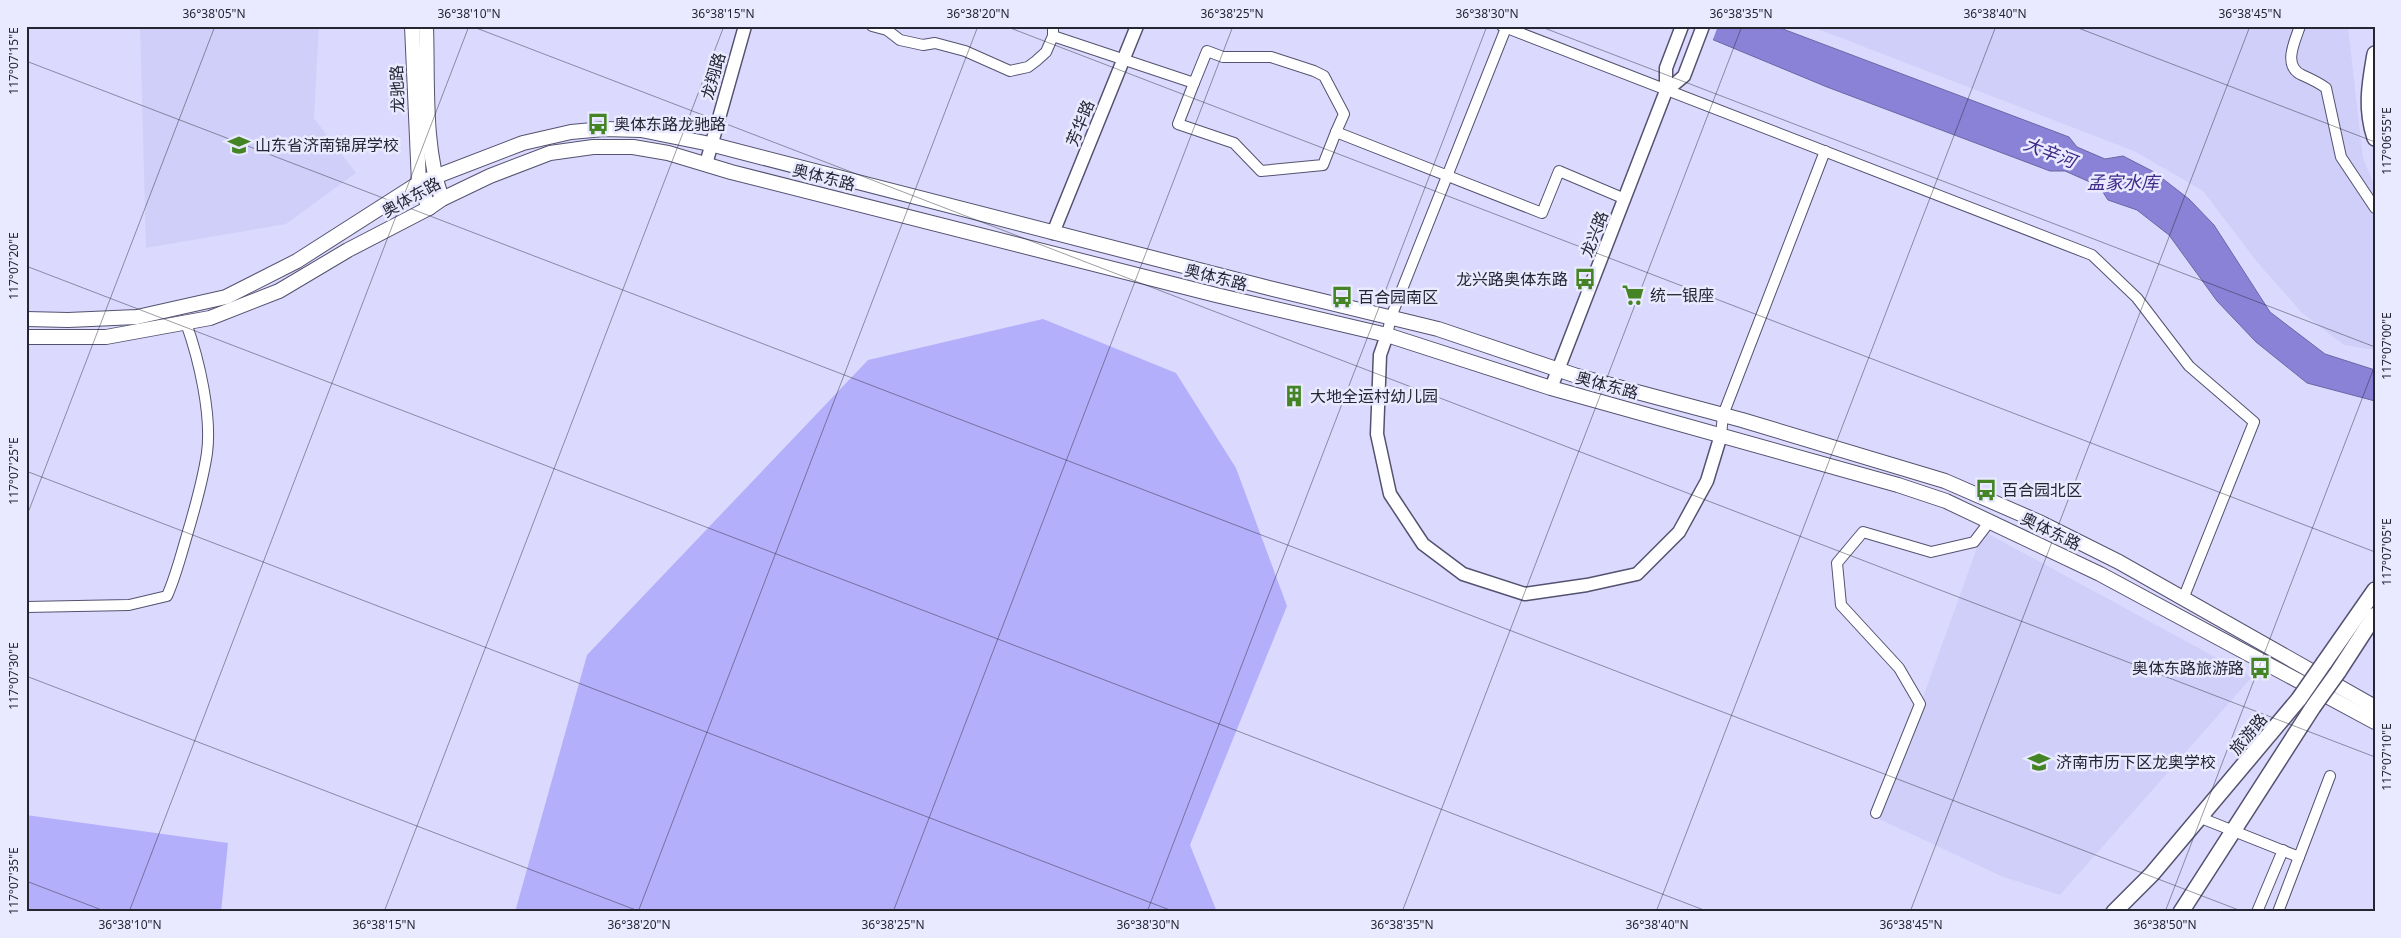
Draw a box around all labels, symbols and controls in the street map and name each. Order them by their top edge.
text: 36°38'05"N [182,5,246,22]
text: 36°38'10"N [437,5,501,22]
text: 36°38'15"N [691,5,755,22]
text: 36°38'20"N [946,5,1010,22]
text: 36°38'25"N [1200,5,1264,22]
text: 36°38'30"N [1455,5,1519,22]
text: 36°38'35"N [1709,5,1773,22]
text: 36°38'40"N [1963,5,2027,22]
text: 36°38'45"N [2218,5,2282,22]
text: 117°07'15"E [5,27,22,95]
street label: 龙翔路 [696,50,730,102]
street label: 龙驰路 [385,65,409,113]
street label: 芳华路 [1061,97,1099,149]
text: 117°06'55"E [2378,107,2395,175]
bus stop icon: 奥体东路龙驰路 [585,111,611,137]
place label: 奥体东路龙驰路 [614,113,726,135]
water label: 大辛河 [2020,131,2082,174]
school or university icon: 山东省济南锦屏学校 [226,132,252,158]
place label: 山东省济南锦屏学校 [255,134,399,156]
street label: 奥体东路 [790,159,858,195]
water label: 孟家水库 [2087,170,2162,194]
street label: 奥体东路 [378,172,444,222]
street label: 龙兴路 [1575,208,1613,260]
text: 117°07'20"E [5,232,22,300]
street label: 奥体东路 [1182,259,1250,295]
bus stop icon: 龙兴路奥体东路 [1572,266,1598,292]
place label: 龙兴路奥体东路 [1456,268,1568,290]
supermarket icon: 统一银座 [1620,282,1646,308]
bus stop icon: 百合园南区 [1329,284,1355,310]
place label: 统一银座 [1650,284,1714,306]
place label: 百合园南区 [1358,286,1438,308]
text: 117°07'00"E [2378,312,2395,380]
street label: 奥体东路 [1573,366,1641,404]
building icon: 大地全运村幼儿园 [1281,383,1307,409]
place label: 大地全运村幼儿园 [1310,385,1438,407]
text: 117°07'25"E [5,437,22,505]
bus stop icon: 百合园北区 [1973,477,1999,503]
place label: 百合园北区 [2002,479,2082,501]
street label: 奥体东路 [2017,507,2085,555]
text: 117°07'05"E [2378,518,2395,586]
text: 117°07'30"E [5,642,22,710]
bus stop icon: 奥体东路旅游路 [2247,655,2273,681]
place label: 奥体东路旅游路 [2132,657,2244,679]
street label: 旅游路 [2224,709,2272,759]
text: 117°07'10"E [2378,723,2395,791]
school or university icon: 济南市历下区龙奥学校 [2026,749,2052,775]
place label: 济南市历下区龙奥学校 [2056,751,2216,773]
text: 117°07'35"E [5,847,22,915]
text: 36°38'10"N [98,916,162,933]
text: 36°38'15"N [352,916,416,933]
text: 36°38'20"N [607,916,671,933]
text: 36°38'25"N [861,916,925,933]
text: 36°38'30"N [1116,916,1180,933]
text: 36°38'35"N [1370,916,1434,933]
text: 36°38'40"N [1625,916,1689,933]
text: 36°38'45"N [1879,916,1943,933]
text: 36°38'50"N [2133,916,2197,933]

